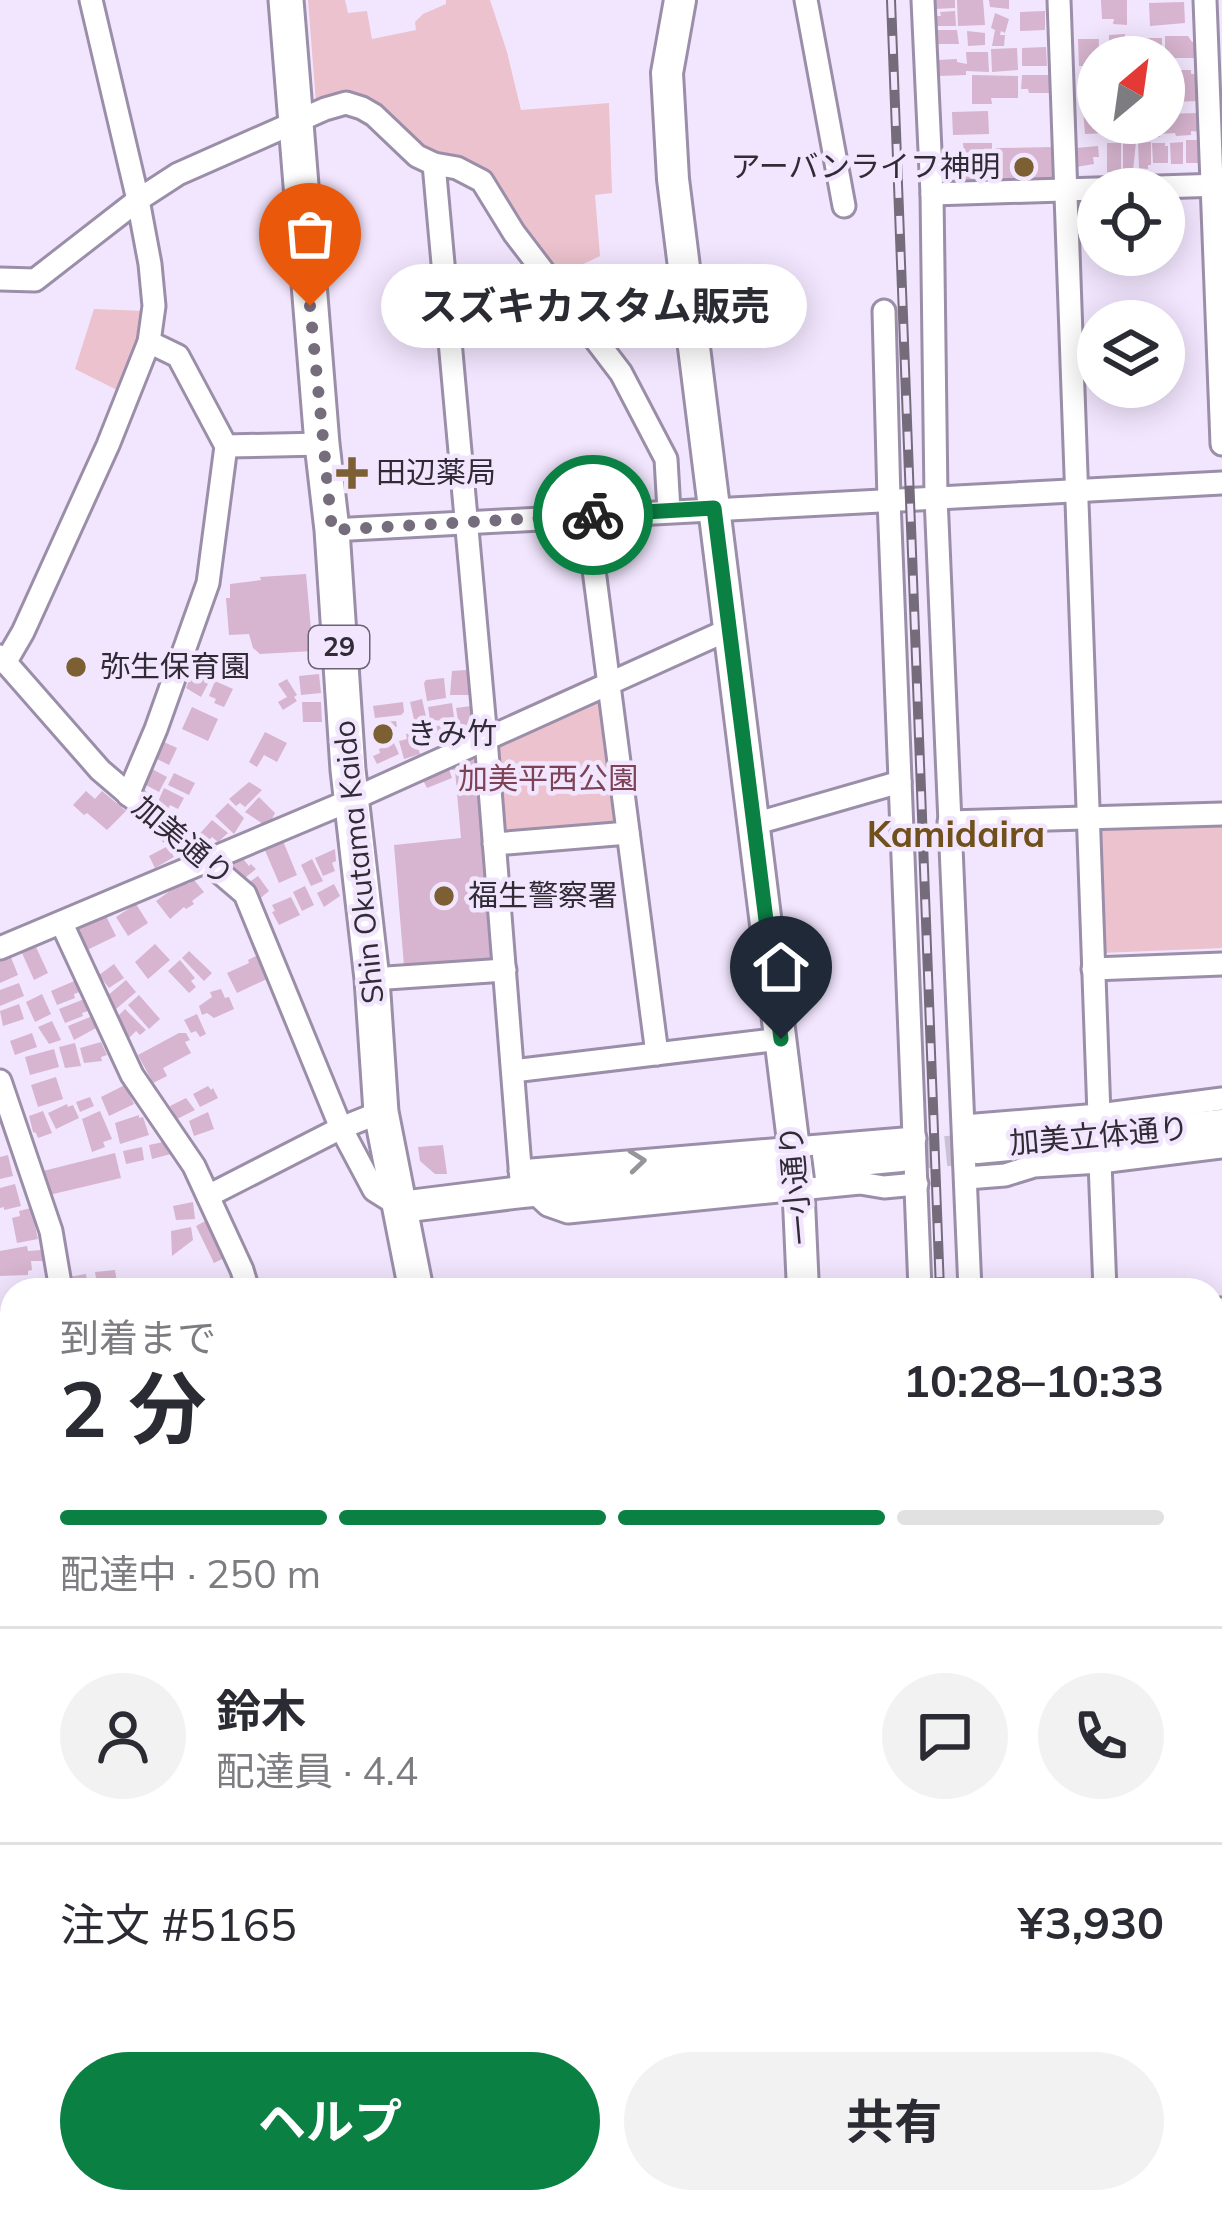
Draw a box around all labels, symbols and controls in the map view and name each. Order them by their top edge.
north arrow [1077,36,1185,144]
map controls [1077,36,1185,408]
place label: アーバンライフ神明 [731,147,1000,185]
marker: アーバンライフ神明 [1011,154,1037,180]
button: locate [1077,168,1185,276]
pin [259,183,361,306]
icon: bag [277,201,343,267]
callout: スズキカスタム販売 [382,264,808,348]
text: スズキカスタム販売 [418,281,770,330]
button: layers [1077,300,1185,408]
place label: 田辺薬局 [376,453,496,491]
courier [533,455,653,575]
marker: 田辺薬局 [339,460,365,486]
icon: bike [560,482,626,548]
road number: 29 [309,626,369,668]
place label: 弥生保育園 [100,647,250,685]
marker: 弥生保育園 [63,654,89,680]
place label: きみ竹 [407,714,497,752]
street label: Shin Okutama Kaido [324,719,392,1006]
marker: きみ竹 [370,721,396,747]
park label: 加美平西公園 [458,759,638,797]
street label: 加美通り [125,787,242,893]
district label: Kamidaira [867,811,1045,856]
place label: 福生警察署 [468,876,618,914]
marker: 福生警察署 [431,883,457,909]
pin [730,916,832,1039]
icon: home [748,934,814,1000]
street label: 加美立体通り [1008,1108,1190,1162]
street label: 一小通り [771,1124,819,1247]
one-way arrow [628,1149,647,1174]
text: 到着まで [60,1313,216,1362]
text: 10:28–10:33 [903,1352,1164,1408]
text: 2 分 [60,1359,206,1457]
text: 配達中 · 250 m [60,1549,321,1598]
button: person [60,1673,186,1799]
button: chat [882,1673,1008,1799]
button: phone [1038,1673,1164,1799]
text: 鈴木 [216,1682,306,1738]
text: 配達員 · 4.4 [216,1746,418,1795]
text: ¥3,930 [1018,1894,1164,1950]
text: 注文 #5165 [60,1896,297,1952]
button: ヘルプ [60,2052,600,2190]
button: 共有 [624,2052,1164,2190]

